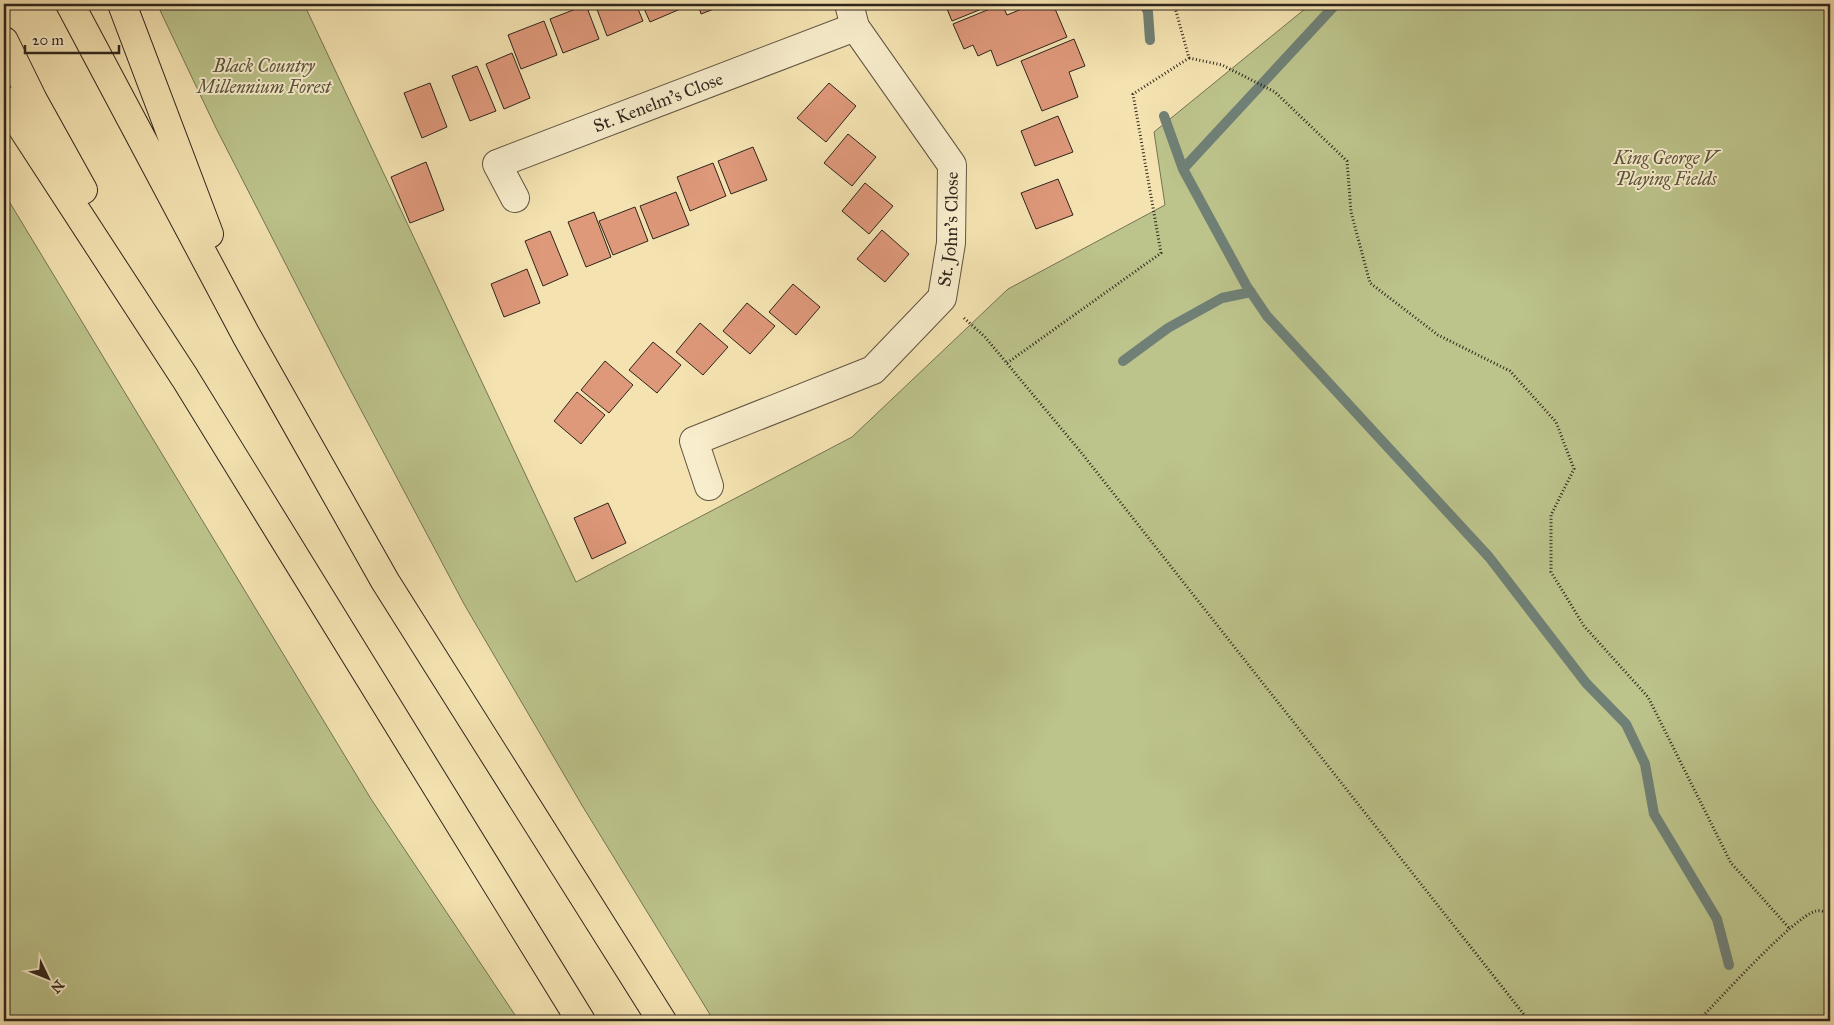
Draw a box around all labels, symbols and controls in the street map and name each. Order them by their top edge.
scale bar [25,22,119,54]
text: 20 m [32,31,64,49]
park label: Black Country Millennium Forest [195,55,332,98]
street label: St. Kenelm's Close [590,68,726,137]
park label: King George V Playing Fields [1613,147,1721,190]
street label: St. John's Close [933,172,963,288]
north arrow [22,952,72,1002]
text: N [47,976,67,997]

